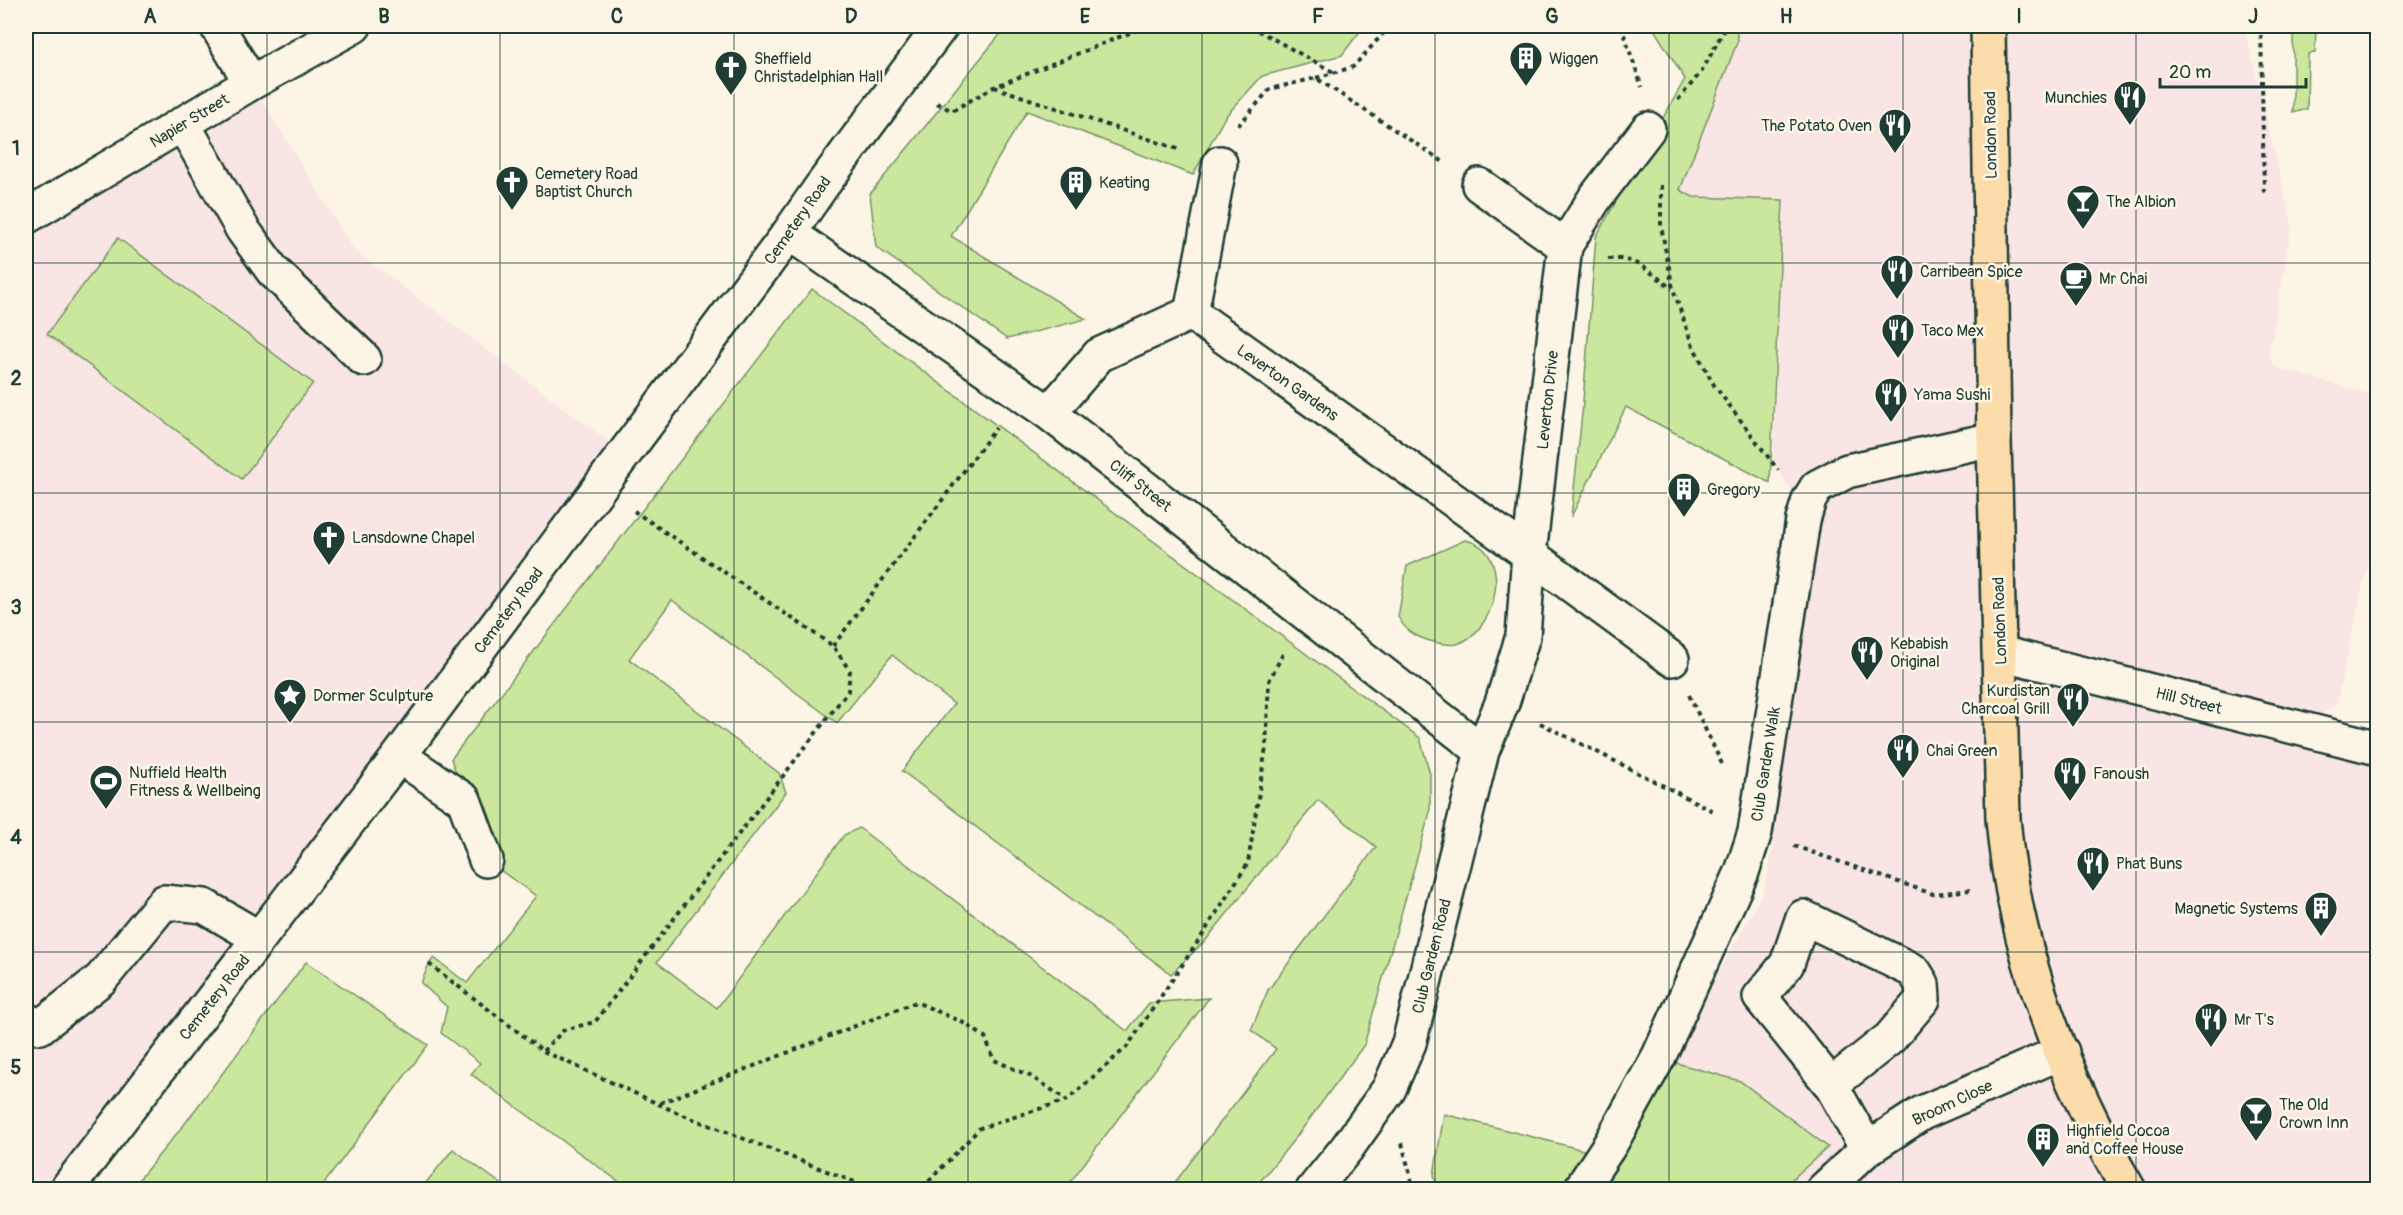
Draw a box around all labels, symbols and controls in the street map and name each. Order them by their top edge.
text: A [144,4,157,29]
text: B [378,4,390,29]
text: C [611,4,623,29]
text: D [845,4,858,29]
text: E [1080,4,1091,29]
text: F [1312,4,1324,29]
text: G [1545,4,1559,29]
text: H [1780,4,1793,29]
text: I [2016,4,2022,29]
text: J [2248,4,2258,29]
building icon: Wiggen [1508,40,1544,87]
church icon: Sheffield Christadelphian Hall [713,49,749,96]
place label: Sheffield Christadelphian Hall [754,49,883,87]
place label: Wiggen [1549,49,1598,69]
scale bar [2160,51,2306,89]
text: 20 m [2169,61,2211,84]
restaurant icon: Munchies [2112,79,2148,126]
place label: Munchies [2045,88,2107,108]
street label: Napier Street [146,89,233,152]
street label: London Road [1980,91,2002,179]
restaurant icon: The Potato Oven [1877,107,1913,154]
place label: The Potato Oven [1761,116,1872,136]
text: 1 [12,136,20,161]
church icon: Cemetery Road Baptist Church [494,164,530,211]
place label: Cemetery Road Baptist Church [535,164,638,202]
building icon: Keating [1058,164,1094,211]
street label: Cemetery Road [760,173,836,269]
place label: Keating [1099,173,1150,193]
bar icon: The Albion [2065,183,2101,230]
place label: The Albion [2106,192,2176,212]
restaurant icon: Carribean Spice [1879,253,1915,300]
cafe icon: Mr Chai [2058,260,2094,307]
place label: Carribean Spice [1920,262,2023,282]
place label: Mr Chai [2099,269,2148,289]
restaurant icon: Taco Mex [1880,312,1916,359]
place label: Taco Mex [1921,321,1984,341]
street label: Leverton Gardens [1233,340,1342,425]
street label: Leverton Drive [1533,350,1563,451]
text: 2 [10,366,22,391]
restaurant icon: Yama Sushi [1873,376,1909,423]
place label: Yama Sushi [1913,385,1990,405]
street label: Cliff Street [1105,455,1176,517]
building icon: Gregory [1666,471,1702,518]
place label: Gregory [1707,480,1760,500]
church icon: Lansdowne Chapel [311,519,347,566]
place label: Lansdowne Chapel [352,528,475,548]
street label: Cemetery Road [470,563,548,658]
street label: London Road [1988,577,2012,665]
text: 3 [10,595,22,620]
restaurant icon: Kebabish Original [1849,634,1885,681]
place label: Kebabish Original [1890,634,1948,672]
place icon: Dormer Sculpture [272,677,308,724]
place label: Kurdistan Charcoal Grill [1961,681,2050,719]
restaurant icon: Kurdistan Charcoal Grill [2055,681,2091,728]
street label: Hill Street [2154,683,2224,719]
place label: Dormer Sculpture [313,686,433,706]
street label: Club Garden Walk [1747,705,1785,823]
restaurant icon: Chai Green [1885,732,1921,779]
place label: Chai Green [1926,741,1998,761]
restaurant icon: Fanoush [2052,755,2088,802]
sports icon: Nuffield Health Fitness & Wellbeing [88,763,124,810]
place label: Nuffield Health Fitness & Wellbeing [129,763,261,801]
place label: Fanoush [2093,764,2149,784]
text: 4 [10,825,22,850]
restaurant icon: Phat Buns [2075,845,2111,892]
place label: Phat Buns [2116,854,2182,874]
building icon: Magnetic Systems [2303,890,2339,937]
street label: Club Garden Road [1408,897,1456,1016]
place label: Magnetic Systems [2175,899,2298,919]
street label: Cemetery Road [175,951,254,1044]
restaurant icon: Mr T's [2193,1001,2229,1048]
place label: Mr T's [2234,1010,2274,1030]
text: 5 [11,1055,22,1080]
street label: Broom Close [1909,1076,1996,1130]
bar icon: The Old Crown Inn [2238,1095,2274,1142]
place label: The Old Crown Inn [2279,1095,2349,1133]
building icon: Highfield Cocoa and Coffee House [2025,1121,2061,1168]
place label: Highfield Cocoa and Coffee House [2066,1121,2183,1159]

